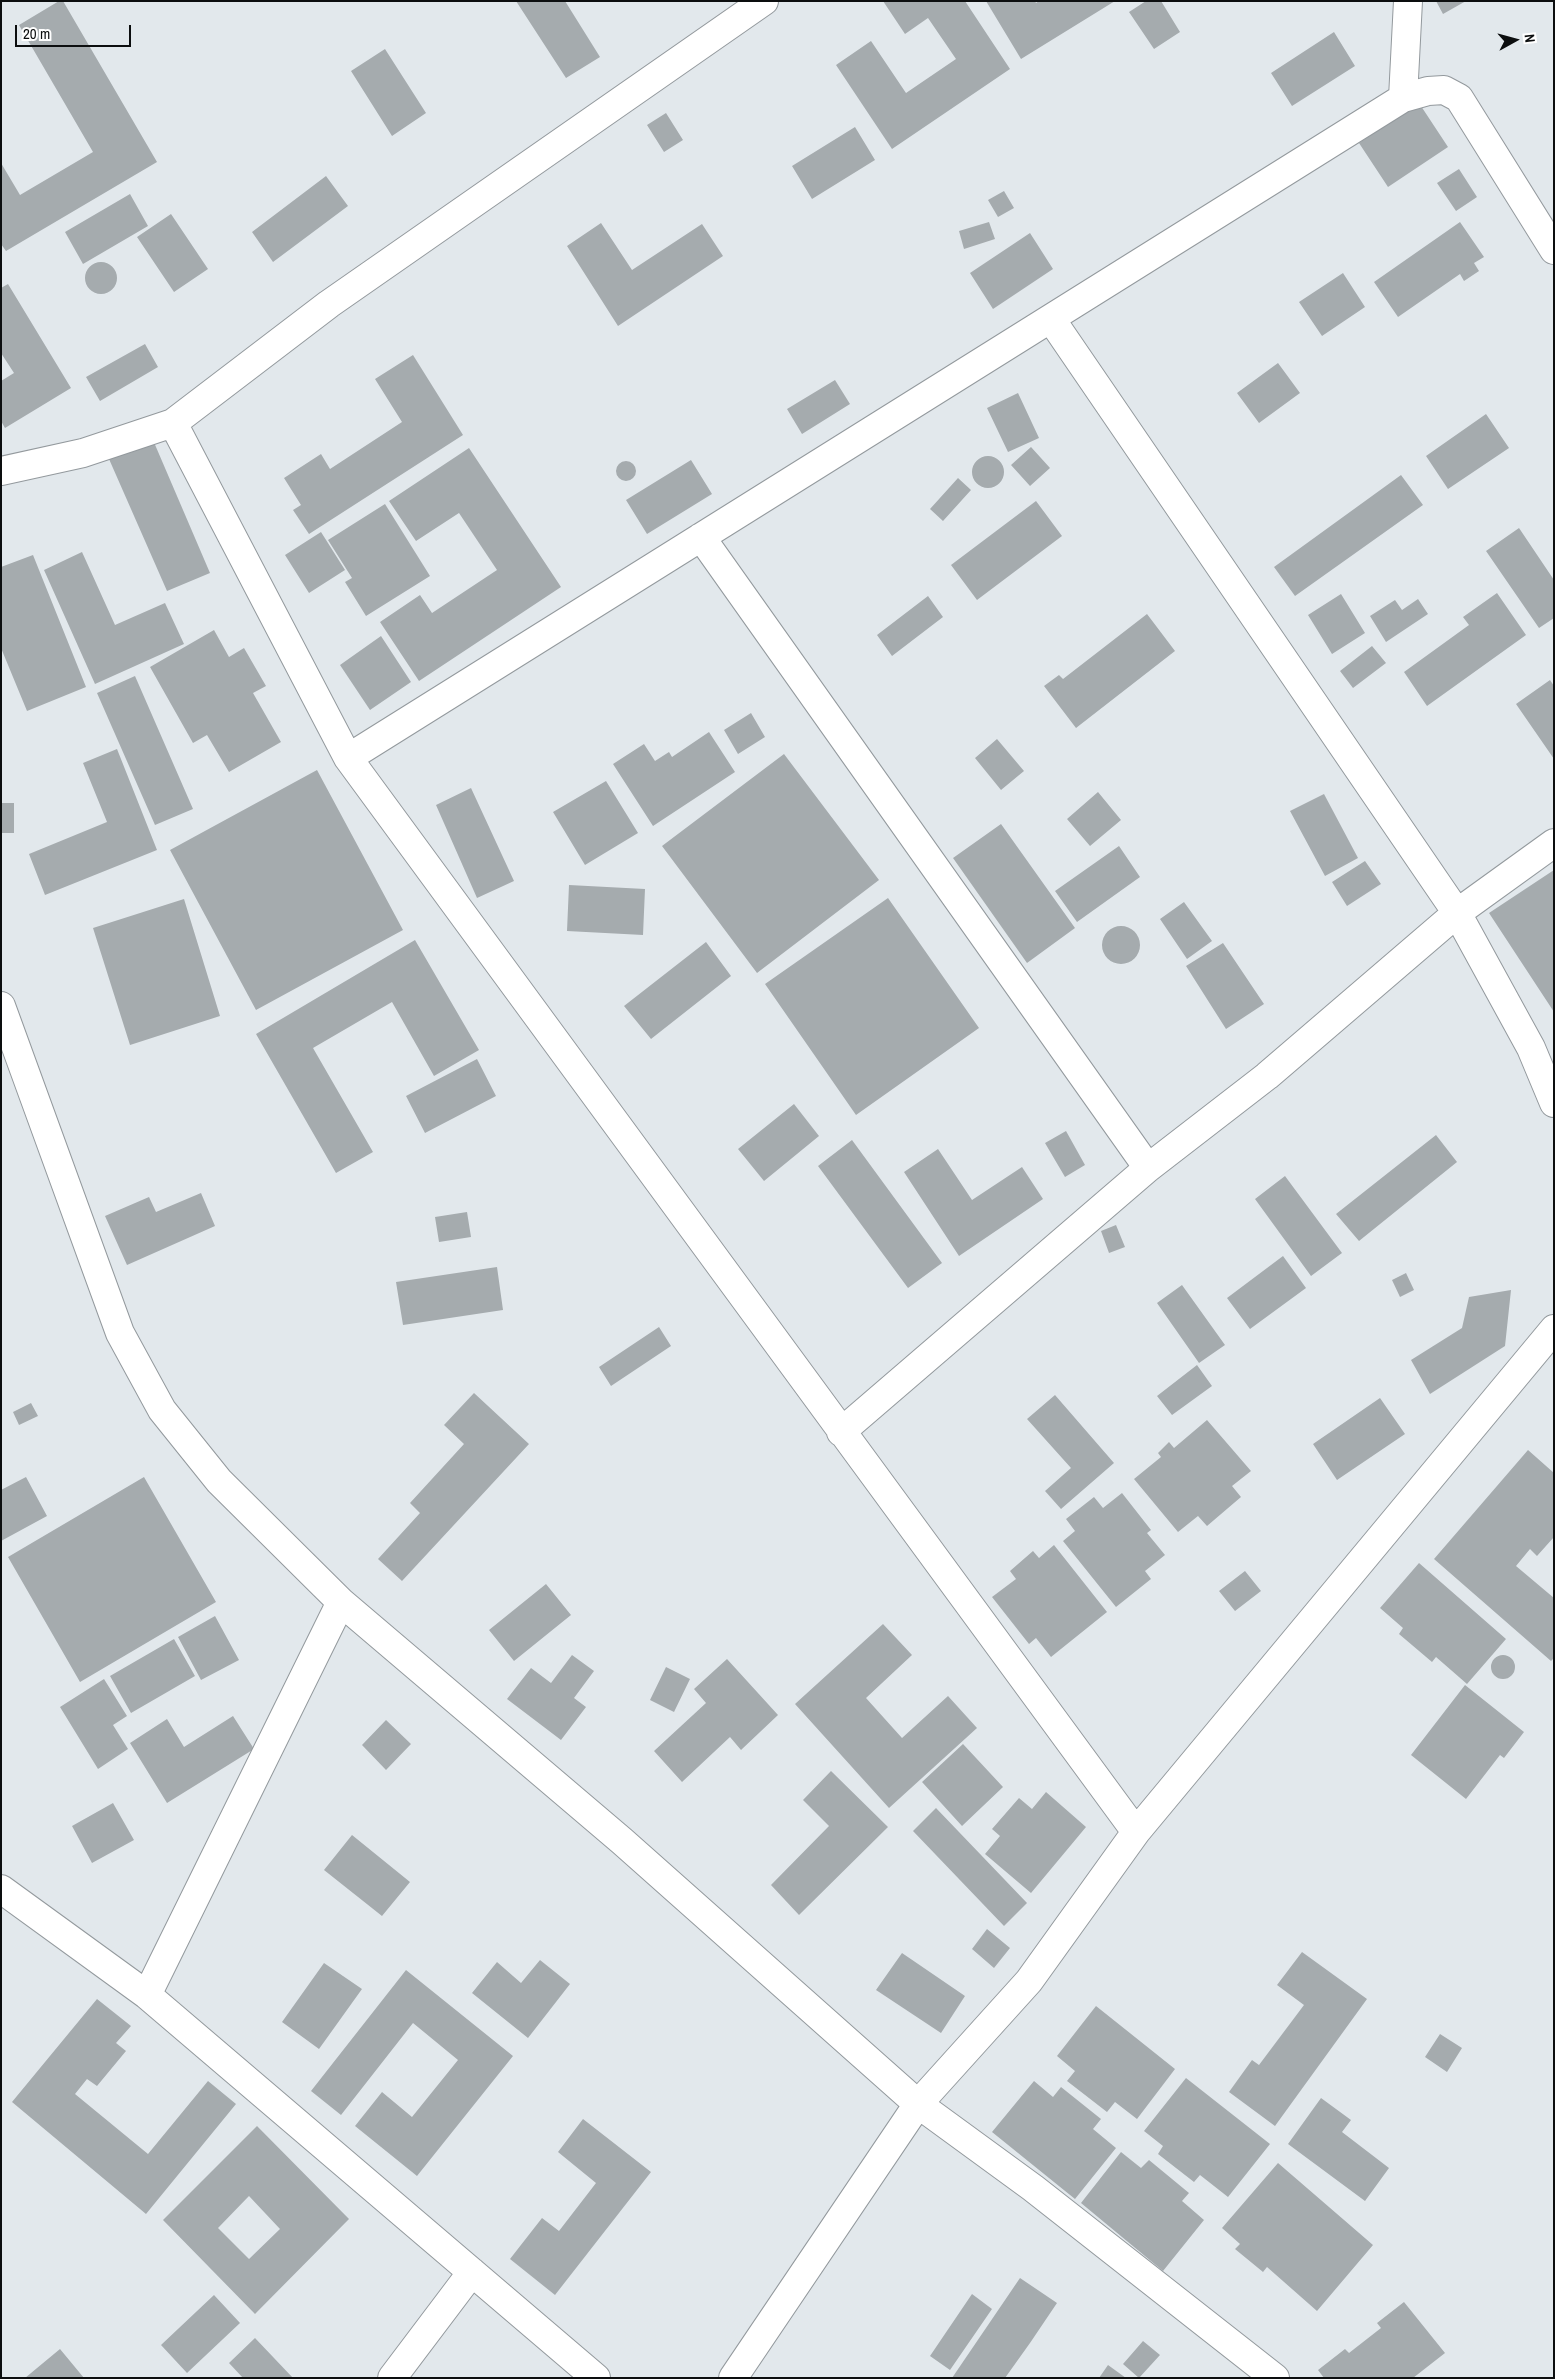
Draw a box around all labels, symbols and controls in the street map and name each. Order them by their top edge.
scale bar [18,15,134,47]
north arrow [1490,15,1540,65]
text: 20 m [23,23,50,44]
text: N [1520,33,1539,43]

